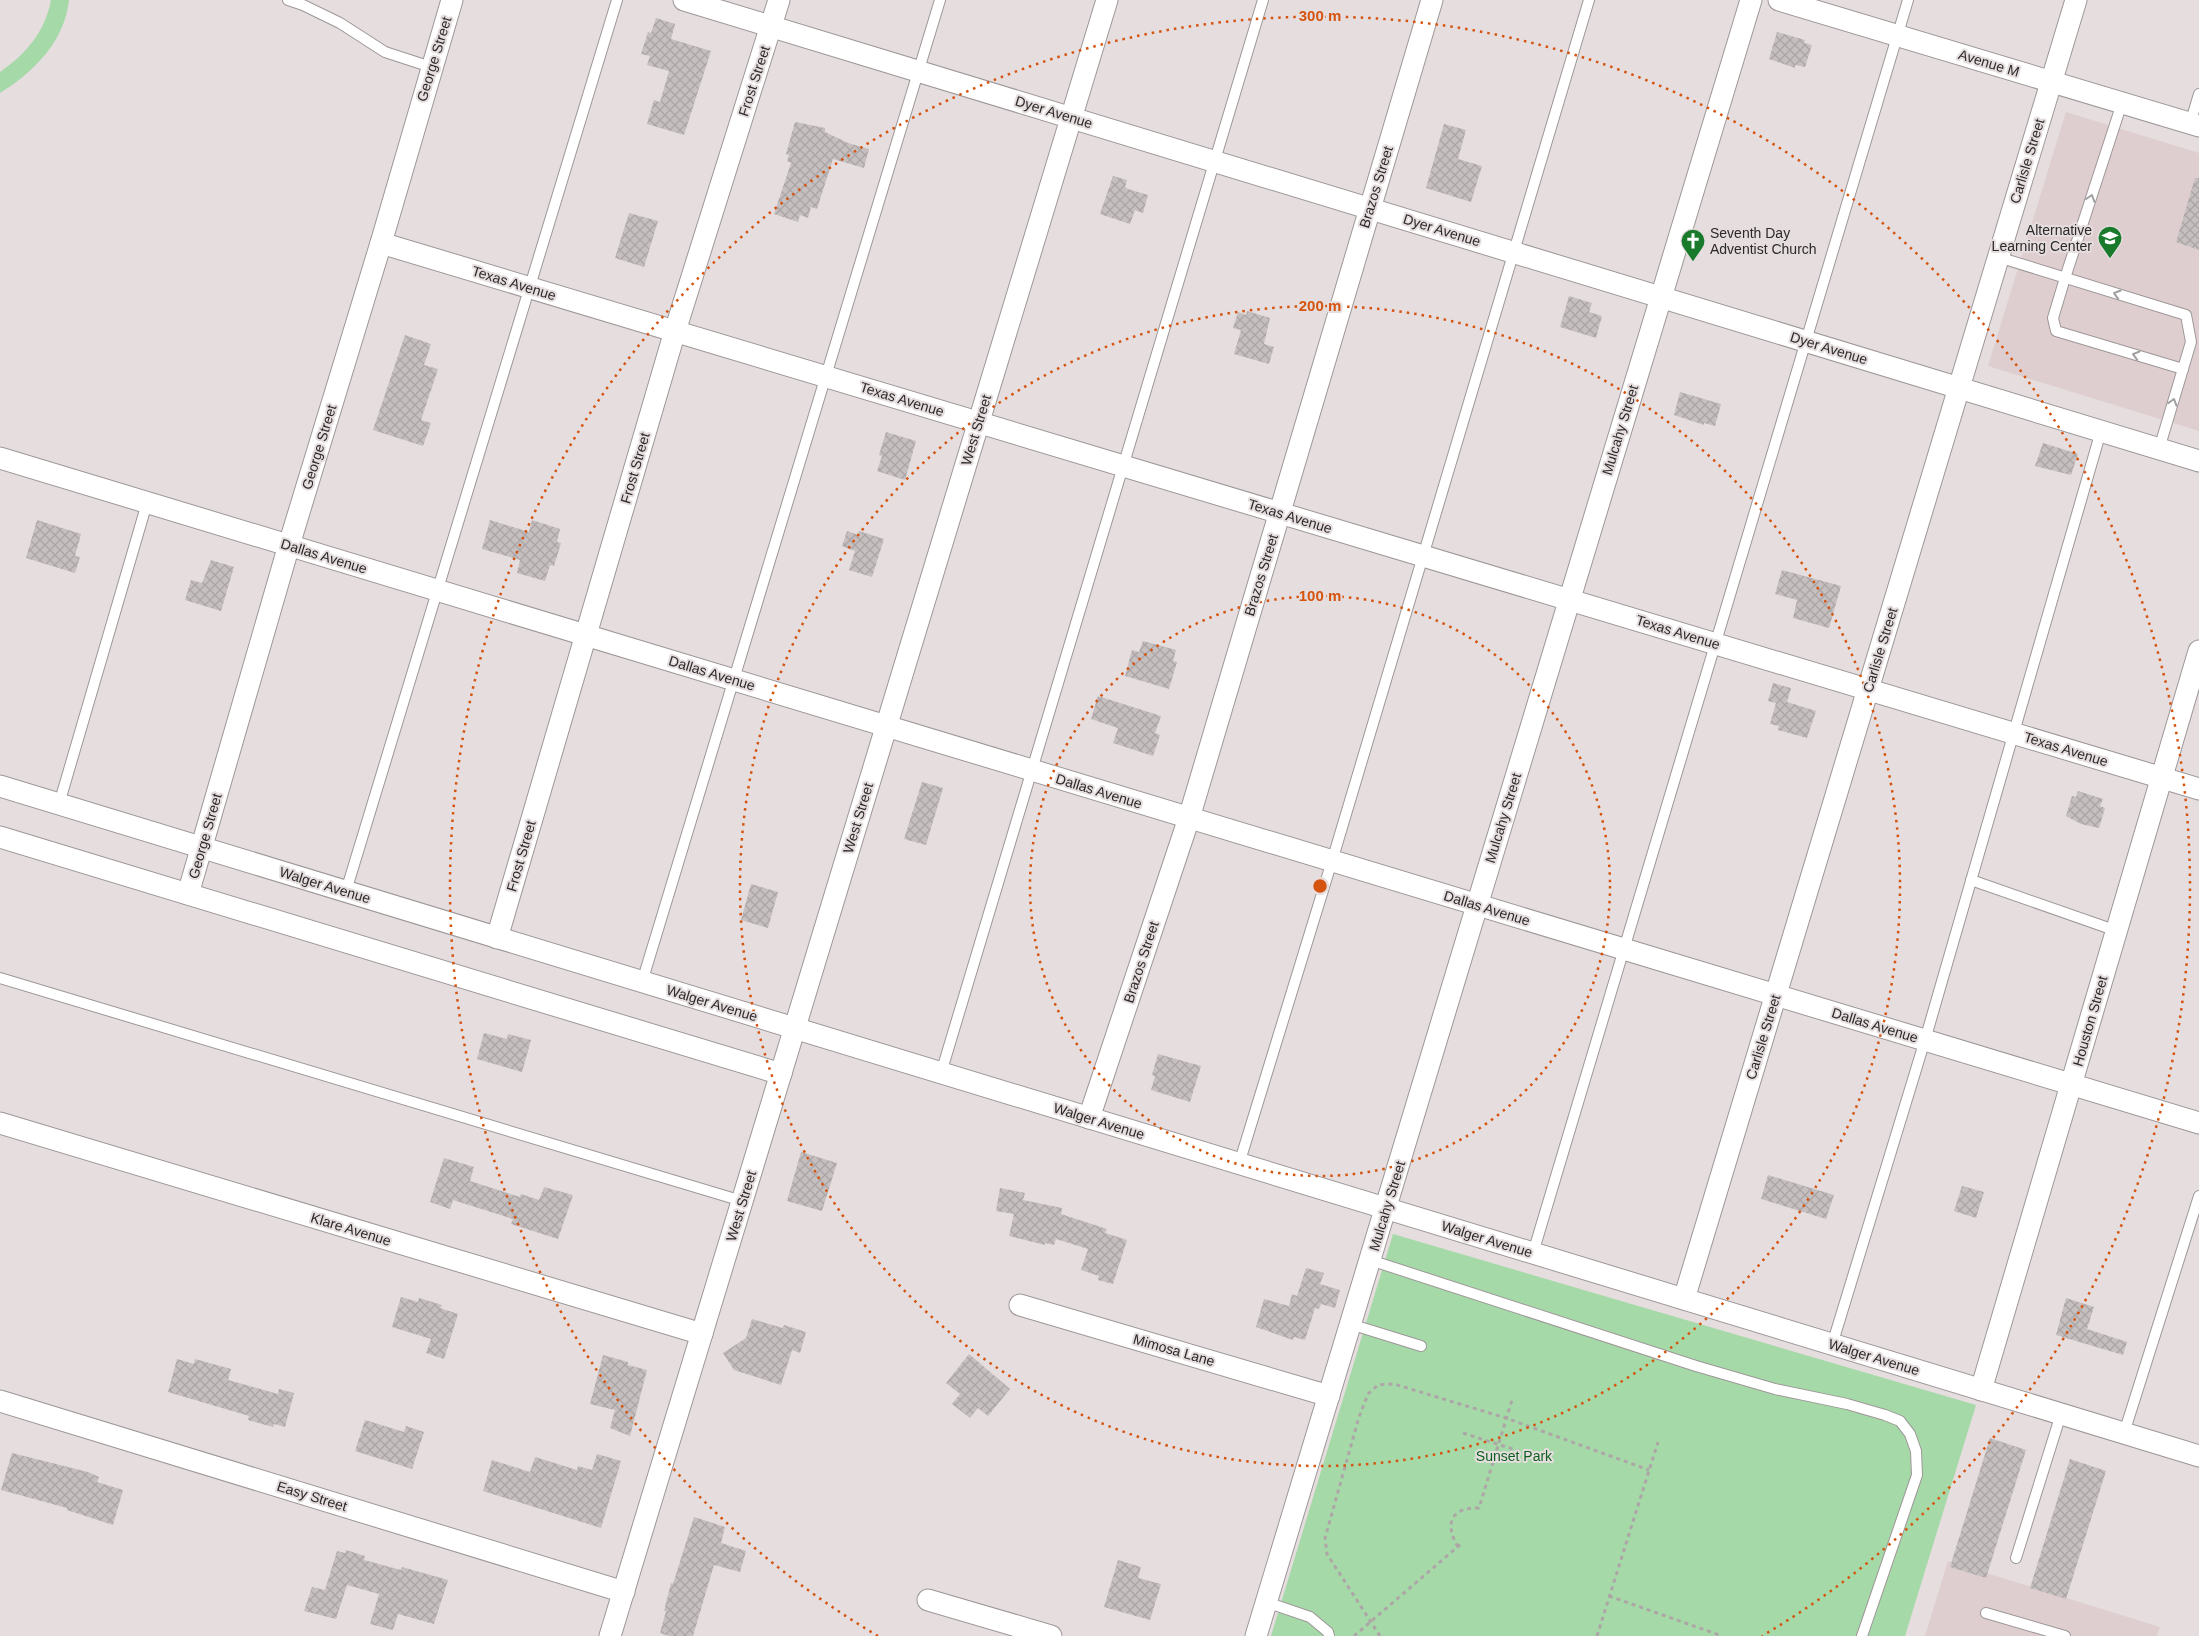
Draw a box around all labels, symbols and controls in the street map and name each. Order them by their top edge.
text: 300 m [1299,7,1341,24]
street label: George Street [413,15,455,103]
street label: Frost Street [735,44,773,118]
street label: Avenue M [1957,46,2021,80]
street label: Dyer Avenue [1013,93,1095,131]
street label: Carlisle Street [2006,117,2048,205]
street label: Brazos Street [1356,144,1396,230]
one-way arrow [2086,195,2096,203]
street label: Dyer Avenue [1401,211,1483,249]
place label: Alternative Learning Center [1992,222,2092,254]
place label: Seventh Day Adventist Church [1710,225,1817,257]
school or university icon: Alternative Learning Center [2097,225,2123,259]
church icon: Seventh Day Adventist Church [1680,228,1706,262]
street label: Texas Avenue [470,263,558,303]
one-way arrow [2114,289,2122,299]
text: 200 m [1299,297,1341,314]
street label: Dyer Avenue [1788,329,1870,367]
one-way arrow [2133,351,2141,361]
street label: Texas Avenue [858,379,946,419]
street label: Mulcahy Street [1599,383,1641,477]
street label: West Street [958,393,994,467]
one-way arrow [2168,399,2178,407]
street label: George Street [298,403,340,491]
street label: Frost Street [617,431,653,505]
street label: Texas Avenue [1246,496,1334,536]
street label: Brazos Street [1241,532,1281,618]
street label: Dallas Avenue [279,535,369,577]
text: 100 m [1299,587,1341,604]
street label: Carlisle Street [1859,606,1901,694]
street label: Texas Avenue [1634,612,1722,652]
street label: Dallas Avenue [667,652,757,694]
street label: Texas Avenue [2022,729,2110,769]
street label: Dallas Avenue [1054,770,1144,812]
street label: Mulcahy Street [1482,771,1524,865]
street label: West Street [840,781,876,855]
street label: George Street [185,791,225,880]
street label: Frost Street [503,819,539,893]
street label: Walger Avenue [278,864,373,906]
centre of rings [1311,877,1329,895]
street label: Dallas Avenue [1442,887,1532,929]
street label: Brazos Street [1120,919,1162,1005]
street label: Houston Street [2069,974,2111,1068]
street label: Walger Avenue [665,982,760,1024]
street label: Carlisle Street [1742,993,1784,1081]
street label: Dallas Avenue [1830,1004,1920,1046]
street label: Walger Avenue [1052,1100,1147,1142]
street label: Mulcahy Street [1366,1159,1408,1253]
street label: West Street [723,1169,759,1243]
street label: Klare Avenue [309,1209,393,1249]
street label: Walger Avenue [1440,1218,1535,1260]
street label: Mimosa Lane [1131,1331,1217,1369]
street label: Walger Avenue [1827,1336,1922,1378]
park label: Sunset Park [1476,1448,1553,1464]
street label: Easy Street [275,1478,349,1514]

